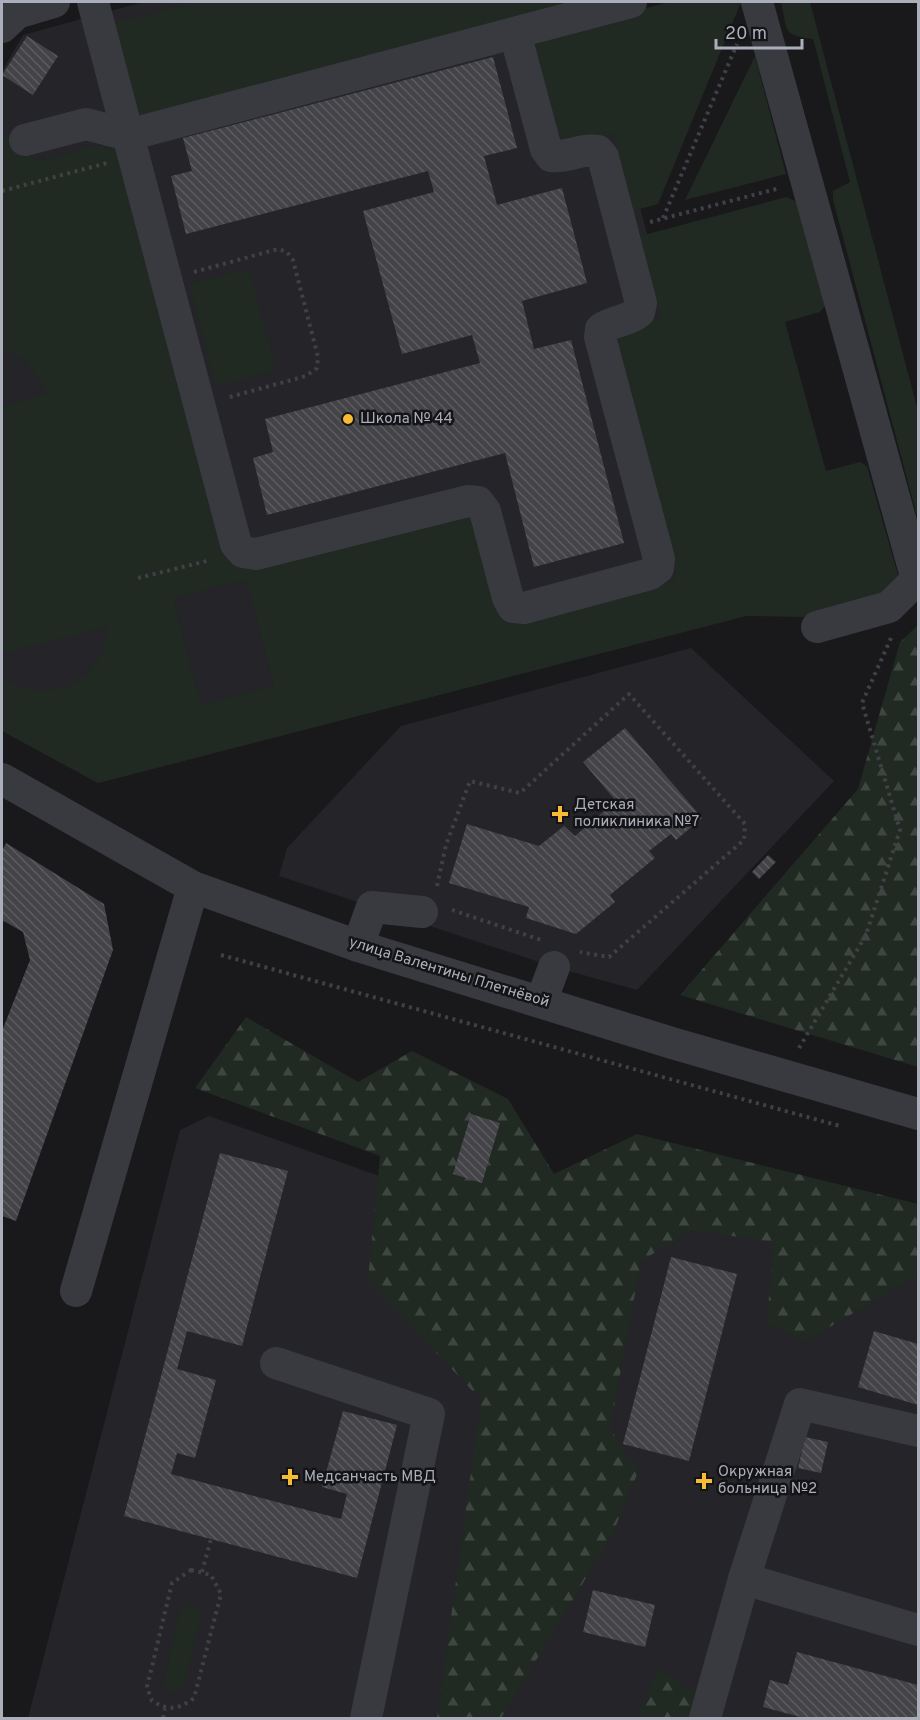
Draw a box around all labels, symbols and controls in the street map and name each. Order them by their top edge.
scale bar [716,12,802,50]
text: 20 m [725,23,767,46]
place label: Школа № 44 [360,410,453,429]
marker: Школа № 44 [341,412,355,426]
place label: Детская поликлиника №7 [574,796,700,832]
marker: Детская поликлиника №7 [551,805,569,823]
street label: улица Валентины Плетнёвой [347,933,551,1013]
place label: Окружная больница №2 [718,1463,817,1499]
marker: Медсанчасть МВД [281,1468,299,1486]
place label: Медсанчасть МВД [304,1468,436,1487]
marker: Окружная больница №2 [695,1472,713,1490]

